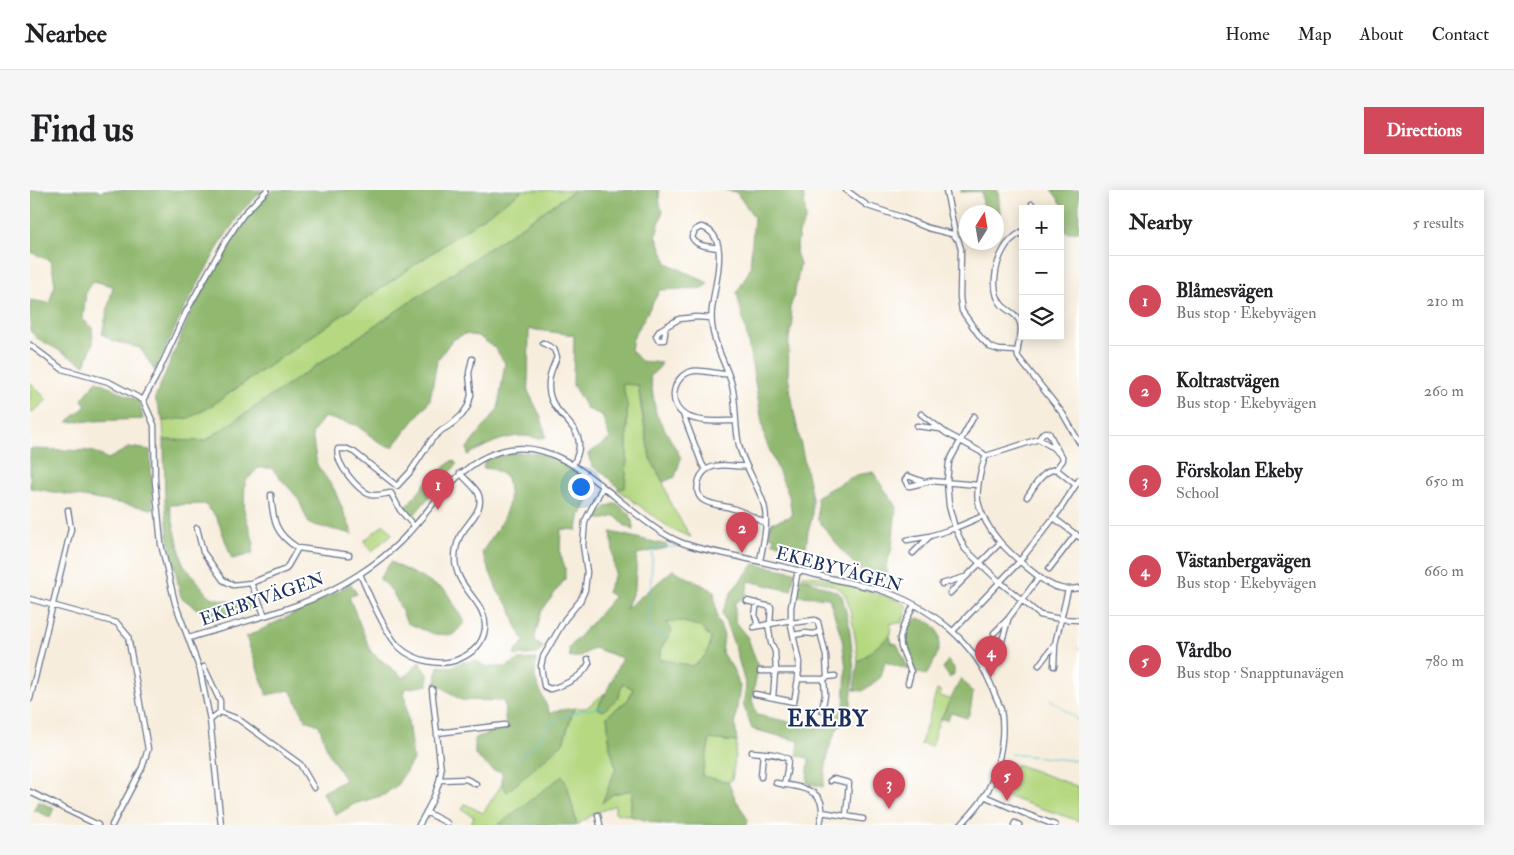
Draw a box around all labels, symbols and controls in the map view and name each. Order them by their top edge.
text: Nearbee [25,19,107,50]
text: Home [1225,23,1270,46]
text: Map [1298,23,1332,46]
text: About [1360,23,1404,46]
text: Contact [1432,23,1489,46]
button: Directions [1364,107,1484,154]
text: Find us [30,108,134,152]
north arrow [959,205,1004,250]
map controls [1019,205,1064,340]
button: + [1019,205,1064,250]
text: Nearby [1129,209,1192,236]
text: 5 results [1413,213,1464,233]
button: − [1019,250,1064,295]
text: Blåmesvägen [1176,279,1273,303]
text: 1 [1142,291,1148,311]
text: 210 m [1426,291,1464,311]
button: layers [1019,295,1064,340]
text: Bus stop · Ekebyvägen [1176,303,1317,323]
text: Koltrastvägen [1176,369,1279,393]
text: 2 [1141,381,1149,401]
text: 260 m [1424,381,1464,401]
text: Bus stop · Ekebyvägen [1176,393,1317,413]
text: Förskolan Ekeby [1176,459,1303,483]
pin: 1 [422,469,454,510]
text: 3 [1142,471,1148,491]
text: 650 m [1425,471,1464,491]
your location [568,474,594,500]
text: School [1176,483,1219,503]
pin: 2 [726,512,758,553]
street label: EKEBYVÄGEN [773,542,905,597]
text: Västanbergavägen [1176,549,1311,573]
text: 4 [1141,561,1149,581]
text: 660 m [1424,561,1464,581]
street label: EKEBYVÄGEN [197,567,327,632]
text: Bus stop · Ekebyvägen [1176,573,1317,593]
pin: 4 [975,636,1007,677]
text: Vårdbo [1176,639,1231,663]
text: 5 [1141,651,1149,671]
text: 780 m [1425,651,1464,671]
text: Bus stop · Snapptunavägen [1176,663,1344,683]
district label: EKEBY [787,705,869,733]
pin: 5 [991,760,1023,801]
pin: 3 [873,768,905,809]

